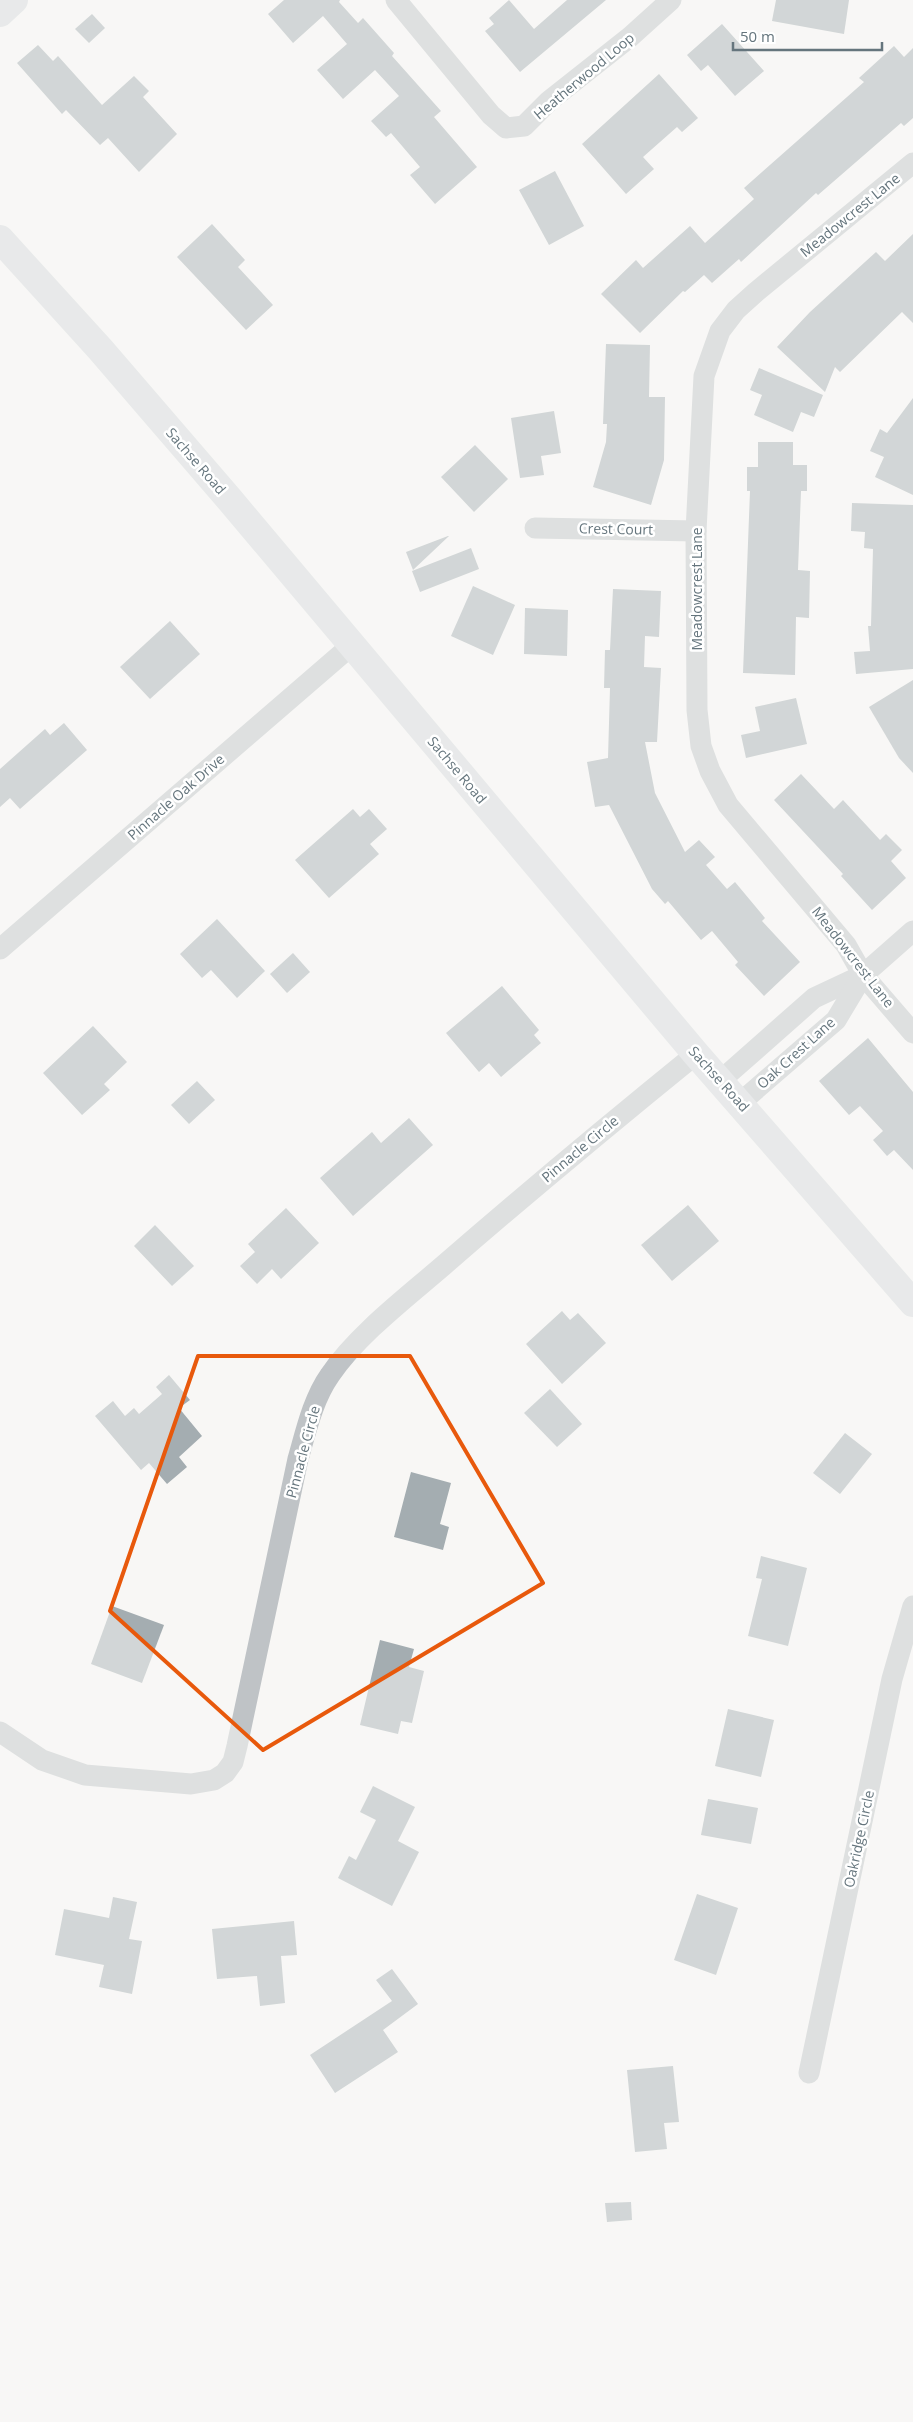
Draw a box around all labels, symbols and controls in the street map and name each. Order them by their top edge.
scale bar [733,20,882,52]
text: 50 m [740,26,775,46]
street label: Heatherwood Loop [529,28,638,123]
street label: Meadowcrest Lane [796,168,904,261]
street label: Sachse Road [162,423,231,498]
street label: Crest Court [579,518,653,539]
street label: Meadowcrest Lane [687,527,706,651]
street label: Sachse Road [424,732,491,807]
street label: Pinnacle Oak Drive [123,749,228,844]
street label: Meadowcrest Lane [808,902,899,1011]
street label: Oak Crest Lane [753,1012,839,1093]
street label: Sachse Road [685,1042,754,1116]
street label: Pinnacle Circle [537,1111,622,1186]
street label: Pinnacle Circle [281,1403,324,1500]
street label: Oakridge Circle [839,1788,878,1889]

